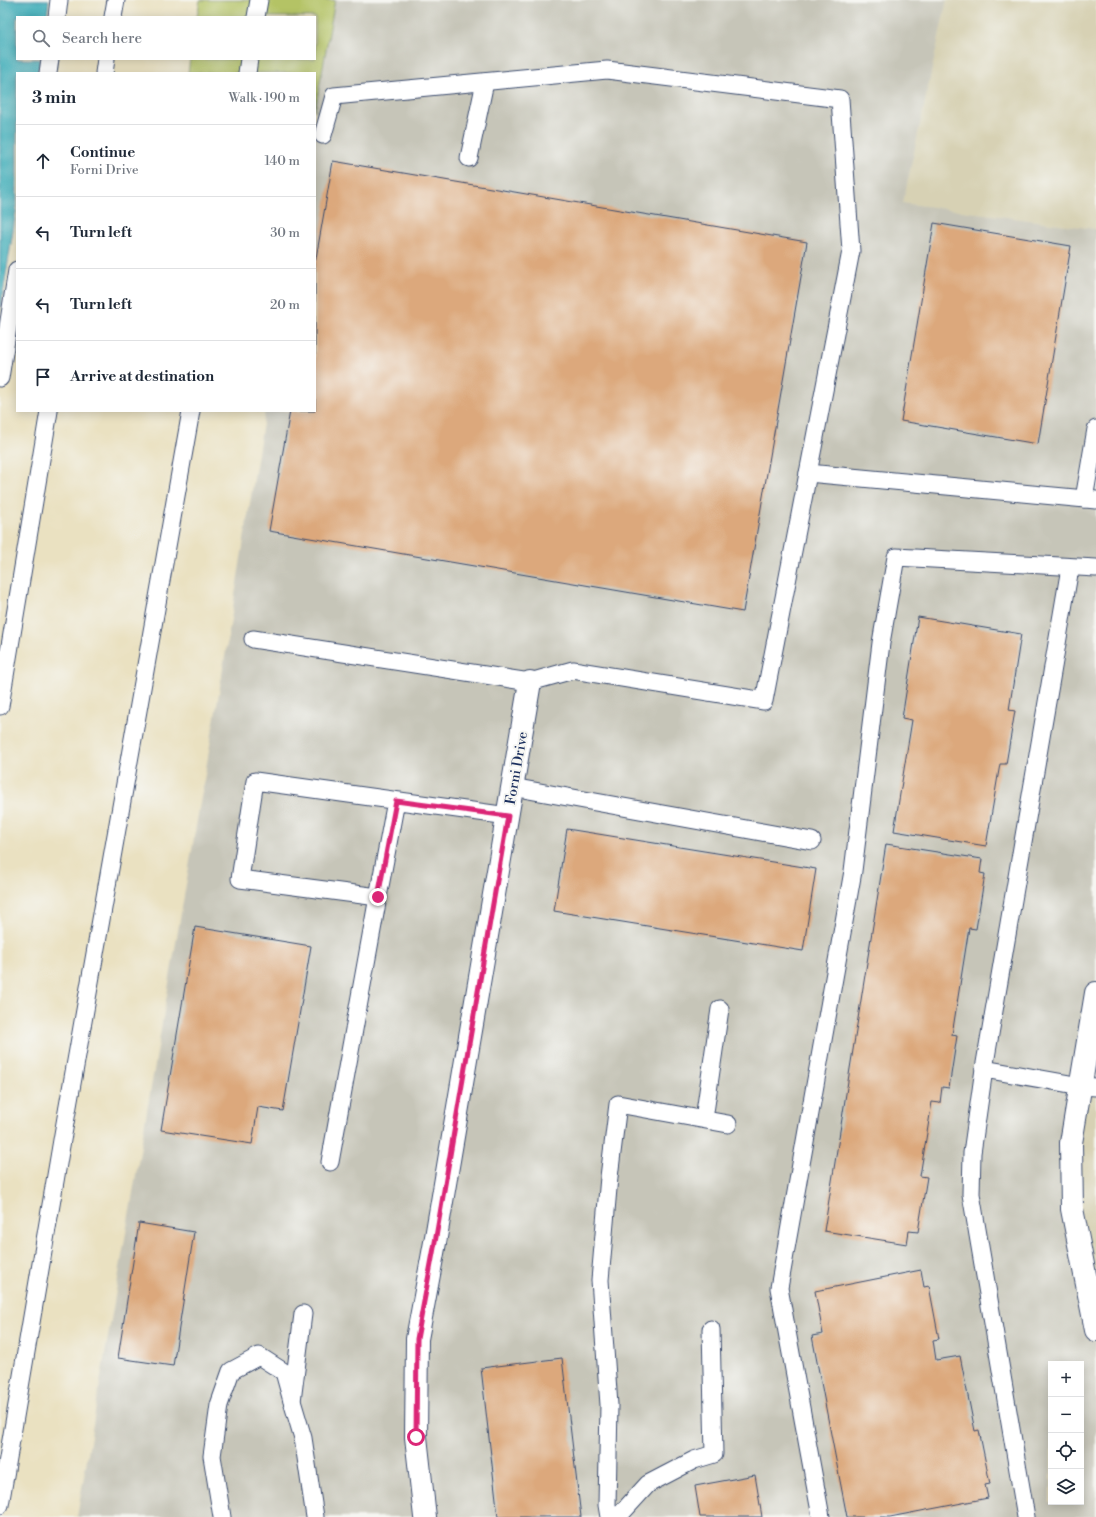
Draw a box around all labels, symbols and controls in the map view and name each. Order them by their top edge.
search box [16,16,316,60]
icon: search [30,27,52,49]
text: Search here [62,29,142,48]
text: 3 min [32,87,76,109]
text: Walk · 190 m [229,90,300,106]
text: Continue [70,143,135,162]
icon: ahead [32,150,54,172]
text: 140 m [264,153,300,169]
text: Forni Drive [70,162,139,178]
icon: left [32,222,54,244]
text: Turn left [70,223,132,242]
text: 30 m [270,225,300,241]
icon: left [32,294,54,316]
text: Turn left [70,295,132,314]
text: 20 m [270,297,300,313]
icon: arrive [32,366,54,388]
text: Arrive at destination [70,367,214,386]
street label: Forni Drive [502,730,532,806]
route end [369,888,387,906]
map controls [1048,1361,1084,1505]
button: + [1048,1361,1084,1397]
button: − [1048,1397,1084,1433]
route start [407,1428,425,1446]
button: locate [1048,1433,1084,1469]
button: layers [1048,1469,1084,1505]

